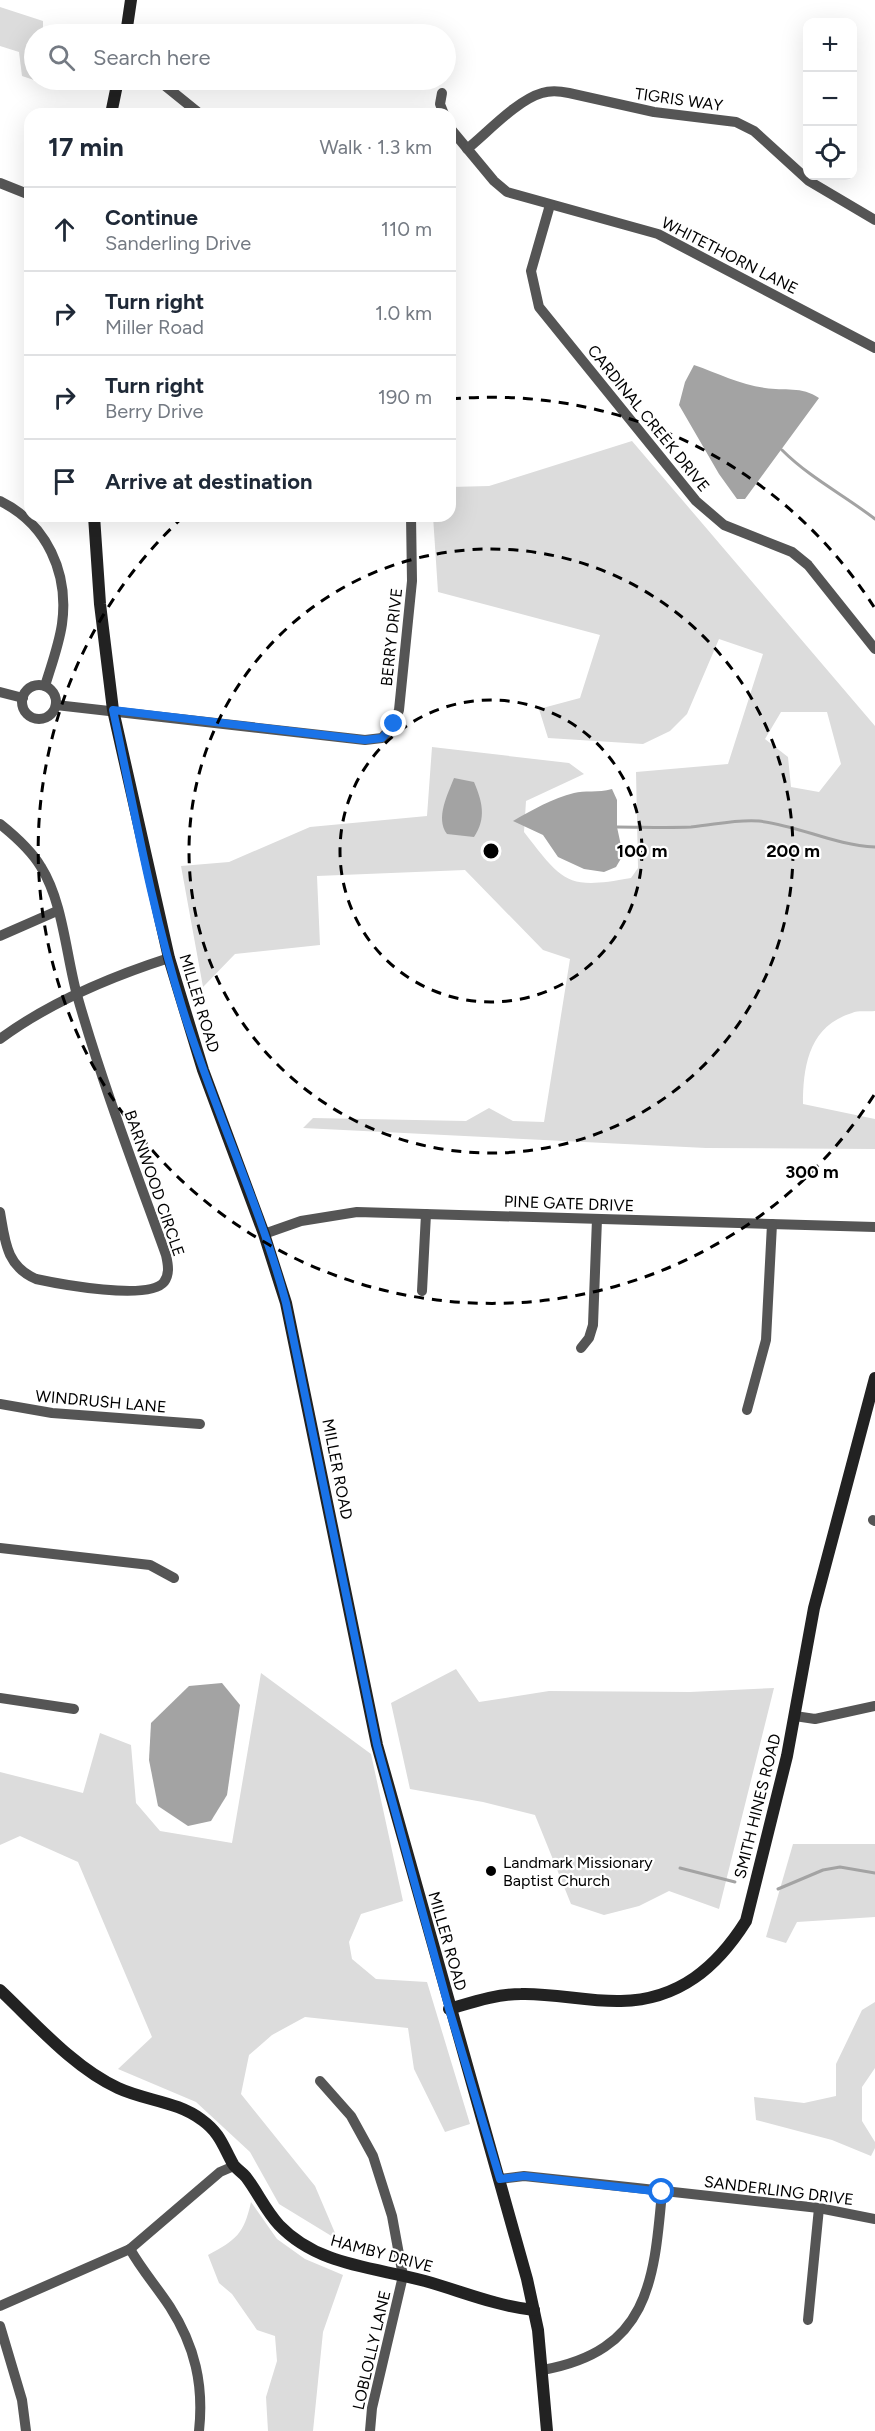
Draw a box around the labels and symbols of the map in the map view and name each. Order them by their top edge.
street label: TIGRIS WAY [634,84,724,115]
street label: WHITETHORN LANE [658,213,801,298]
street label: CARDINAL CREEK DRIVE [584,341,714,496]
street label: BERRY DRIVE [377,587,406,687]
route end [380,710,406,736]
text: 100 m [617,840,667,862]
text: 200 m [766,840,820,862]
centre of rings [481,841,501,861]
street label: MILLER ROAD [175,951,224,1055]
street label: BARNWOOD CIRCLE [121,1108,188,1259]
text: 300 m [785,1161,839,1183]
street label: PINE GATE DRIVE [504,1192,634,1215]
street label: WINDRUSH LANE [35,1386,167,1417]
street label: MILLER ROAD [318,1417,357,1521]
street label: SMITH HINES ROAD [730,1732,785,1881]
place label: Landmark Missionary Baptist Church [503,1853,653,1890]
marker: Landmark Missionary Baptist Church [484,1864,498,1878]
street label: MILLER ROAD [424,1889,471,1993]
street label: SANDERLING DRIVE [703,2172,855,2209]
route start [648,2178,674,2204]
street label: HAMBY DRIVE [328,2231,435,2276]
street label: LOBLOLLY LANE [349,2289,394,2412]

